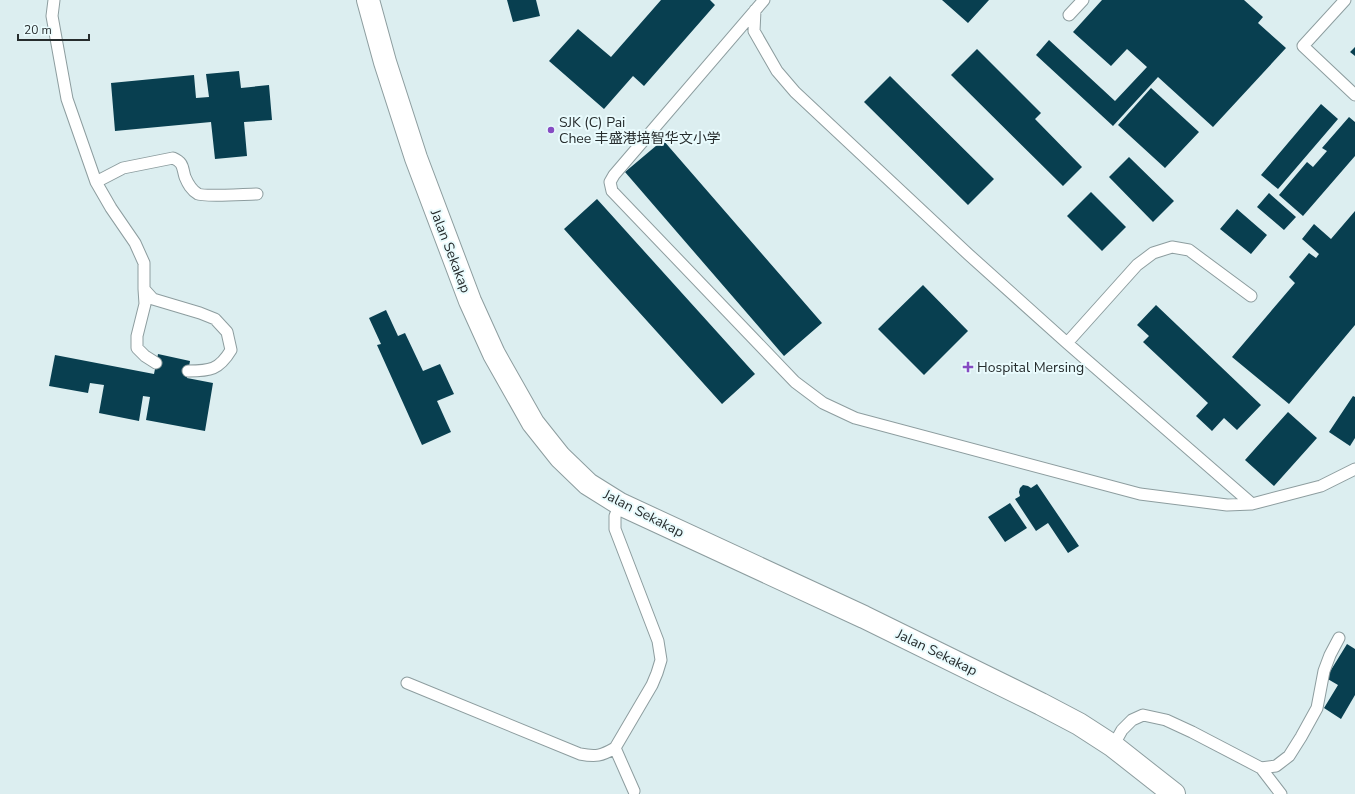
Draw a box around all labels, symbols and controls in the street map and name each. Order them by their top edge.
scale bar [18,16,89,42]
text: 20 m [24,22,52,38]
place label: SJK (C) Pai Chee 丰盛港培智华文小学 [559,113,721,148]
marker: SJK (C) Pai Chee 丰盛港培智华文小学 [546,125,556,135]
street label: Jalan Sekakap [426,206,475,296]
place label: Hospital Mersing [977,358,1084,377]
marker: Hospital Mersing [962,361,974,373]
street label: Jalan Sekakap [599,485,687,542]
street label: Jalan Sekakap [892,624,980,680]

